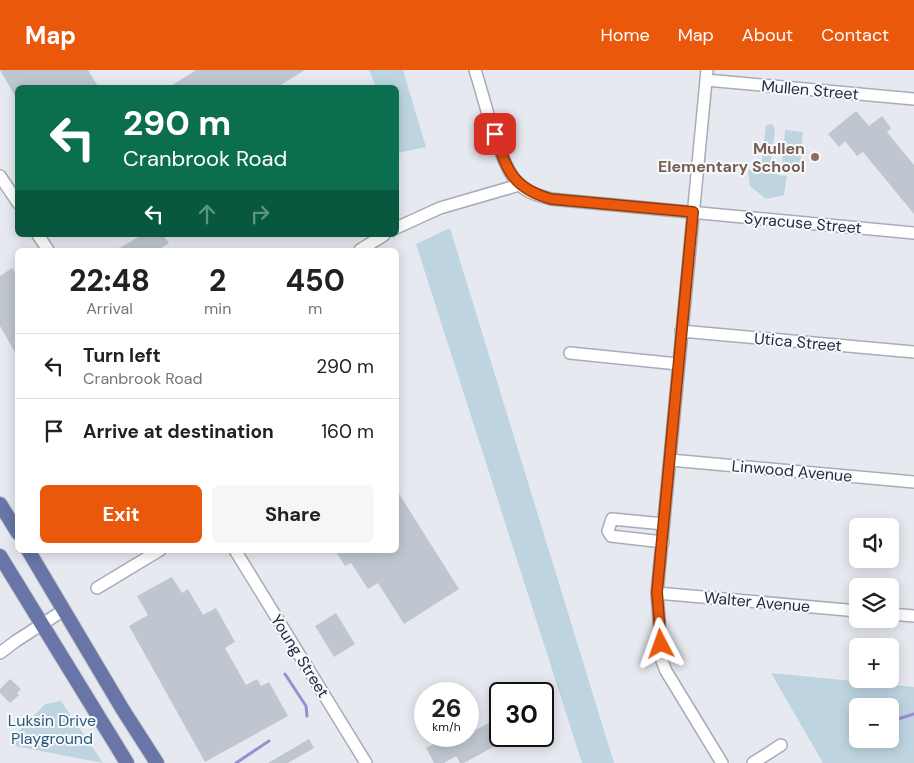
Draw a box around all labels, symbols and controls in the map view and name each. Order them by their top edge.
text: Map [25,20,76,51]
text: Home [600,23,650,47]
text: Map [678,23,714,47]
text: About [742,23,793,47]
text: Contact [821,23,889,47]
street label: Mullen Street [760,75,860,105]
text: 290 m [123,100,231,146]
icon: left [40,105,105,170]
pin [474,113,516,155]
icon: arrive [481,120,509,148]
place label: Mullen Elementary School [658,138,805,177]
text: Cranbrook Road [123,144,287,173]
marker: Mullen Elementary School [809,151,821,163]
icon: left [140,200,168,228]
icon: ahead [193,200,221,228]
icon: right [246,200,274,228]
street label: Syracuse Street [743,207,863,239]
text: 22:48 [69,261,150,300]
text: 2 [209,261,226,300]
text: 450 [286,261,345,300]
text: Arrival [86,298,133,319]
text: min [204,298,231,319]
text: m [308,298,322,319]
street label: Utica Street [753,328,843,356]
text: Turn left [83,343,161,368]
icon: left [40,352,68,380]
text: 290 m [316,354,374,379]
text: Cranbrook Road [83,368,202,389]
icon: arrive [40,417,68,445]
text: Arrive at destination [83,419,274,444]
text: 160 m [321,419,374,444]
street label: Linwood Avenue [731,455,853,487]
button: Exit [40,485,202,543]
button: Share [212,485,374,543]
map controls [849,518,899,748]
button: sound [849,518,899,568]
button: layers [849,578,899,628]
street label: Walter Avenue [703,587,811,617]
street label: Young Street [266,610,334,702]
position arrow [634,617,686,669]
button: + [849,638,899,688]
speed limit sign: 30 [489,682,554,747]
text: 26 [431,692,462,725]
button: − [849,698,899,748]
park label: Luksin Drive Playground [8,710,96,749]
text: km/h [432,719,461,735]

